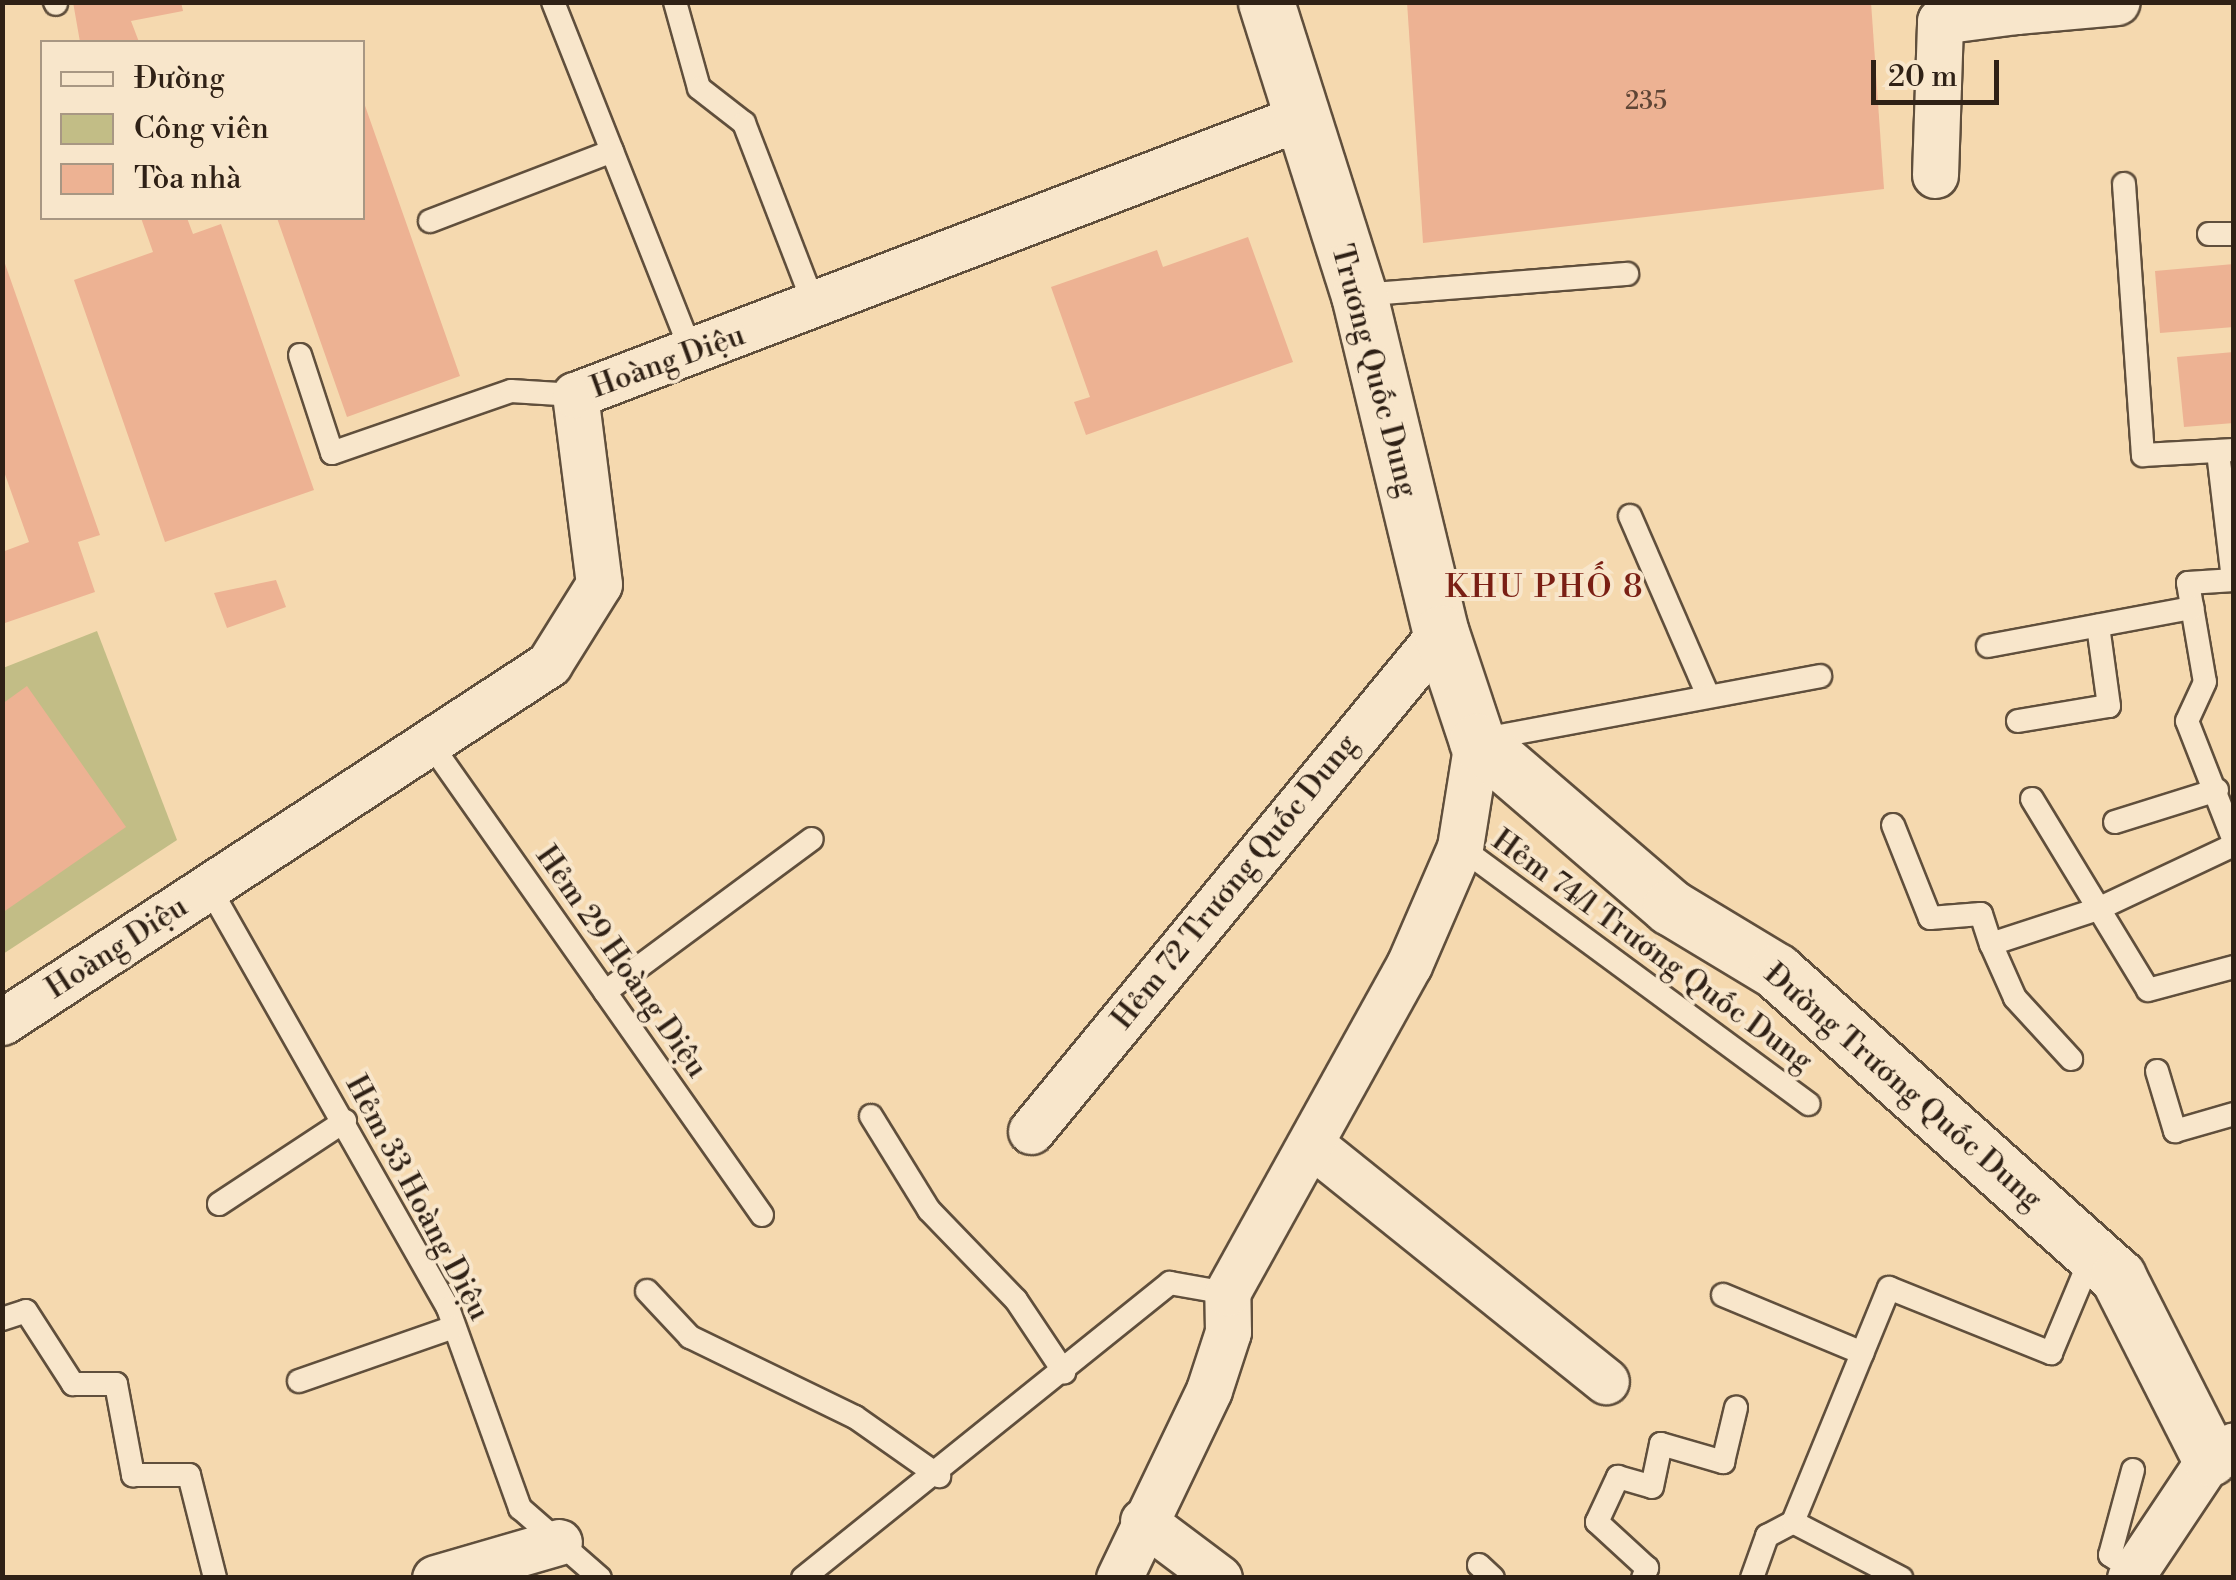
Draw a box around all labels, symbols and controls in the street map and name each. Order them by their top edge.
legend [40,40,365,220]
scale bar [1876,40,2004,102]
text: 20 m [1888,58,1957,96]
text: Đường [134,60,225,98]
house number: 235 [1625,87,1667,117]
text: Công viên [134,110,269,148]
text: Tòa nhà [134,160,242,198]
street label: Trương Quốc Dung [1323,241,1425,501]
street label: Hoàng Diệu [586,318,750,406]
district label: KHU PHỐ 8 [1445,568,1645,606]
street label: Hẻm 72 Trương Quốc Dung [1105,727,1365,1037]
street label: Hẻm 74/1 Trương Quốc Dung [1485,823,1819,1079]
street label: Hẻm 29 Hoàng Diệu [528,839,714,1085]
street label: Hoàng Diệu [40,889,194,1007]
street label: Đường Trương Quốc Dung [1757,956,2049,1218]
street label: Hẻm 33 Hoàng Diệu [337,1069,497,1327]

